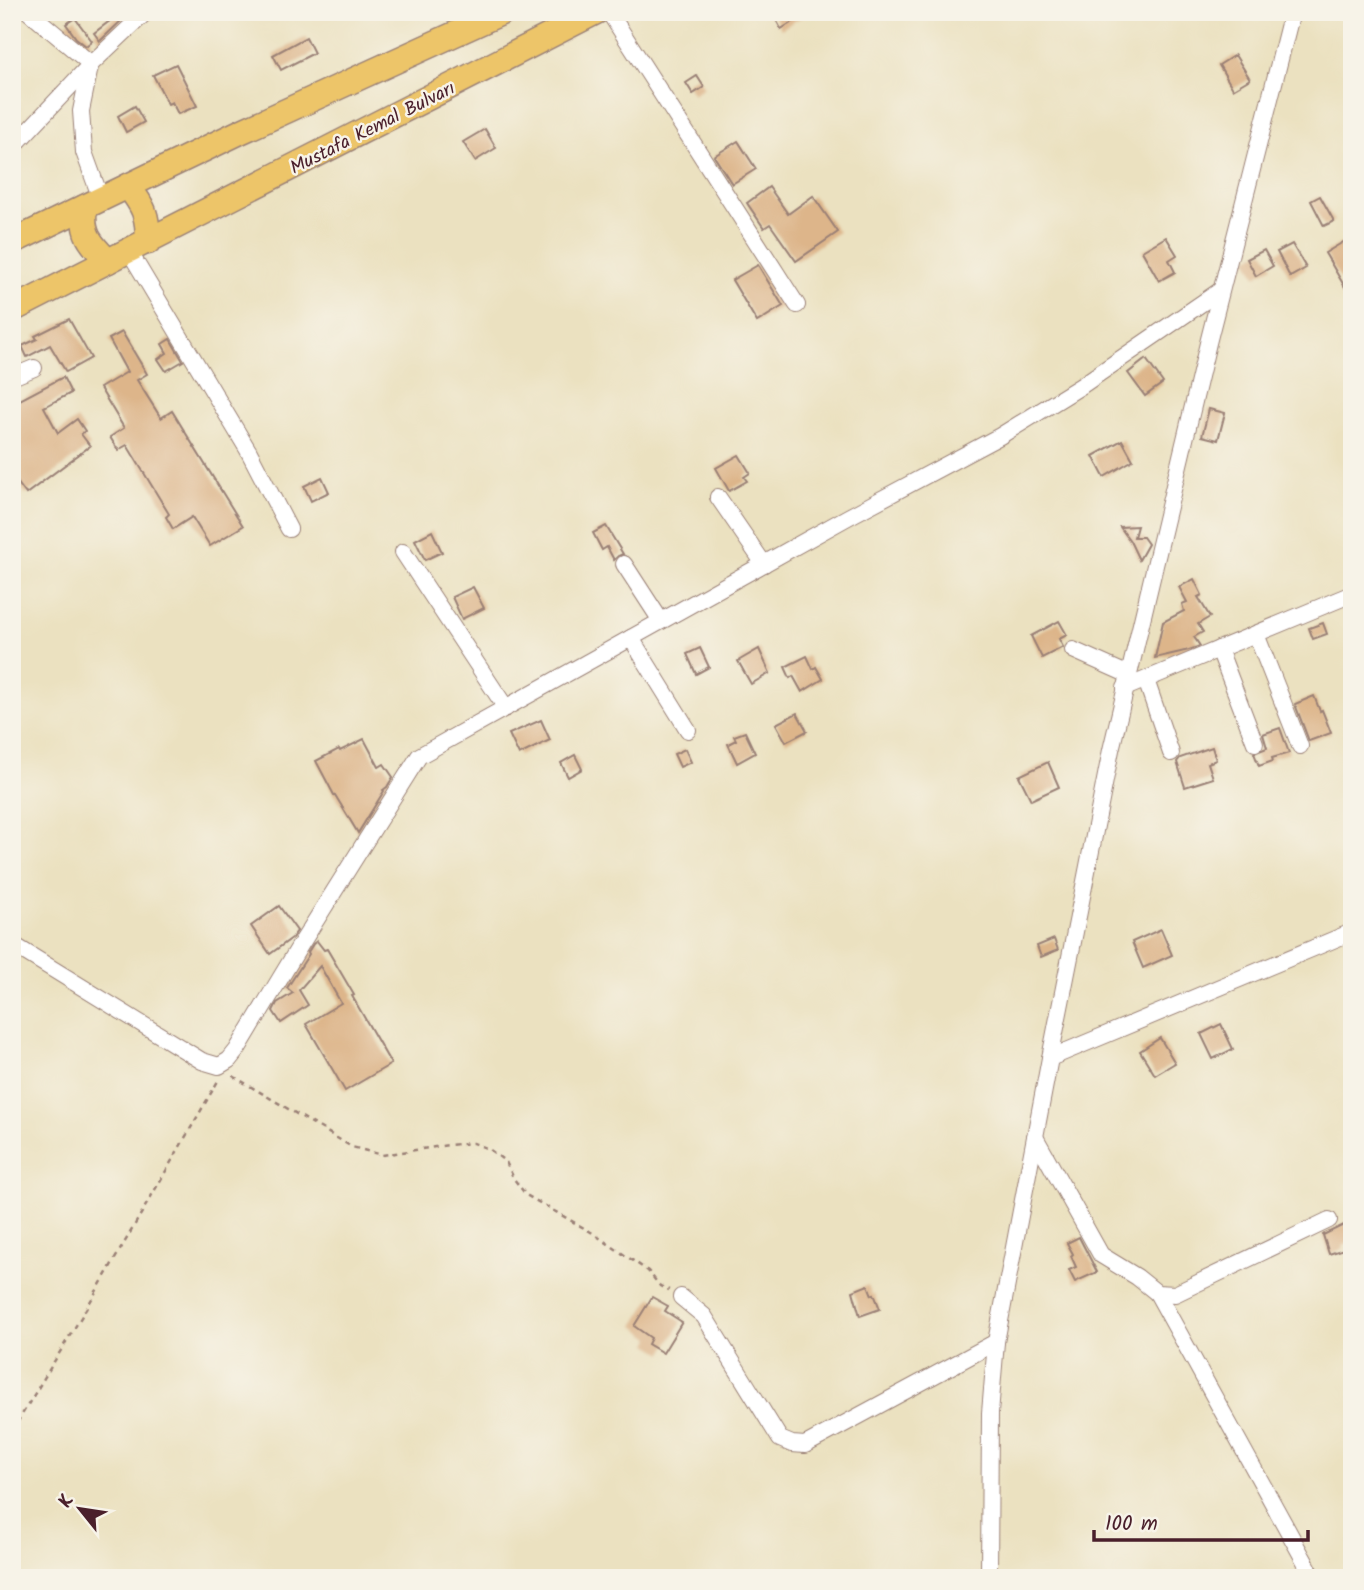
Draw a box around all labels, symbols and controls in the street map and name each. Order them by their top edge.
street label: Mustafa Kemal Bulvarı [285,74,461,184]
north arrow [46,1474,116,1544]
text: K [51,1489,83,1514]
scale bar [1094,1499,1308,1543]
text: 100 m [1105,1508,1158,1541]

